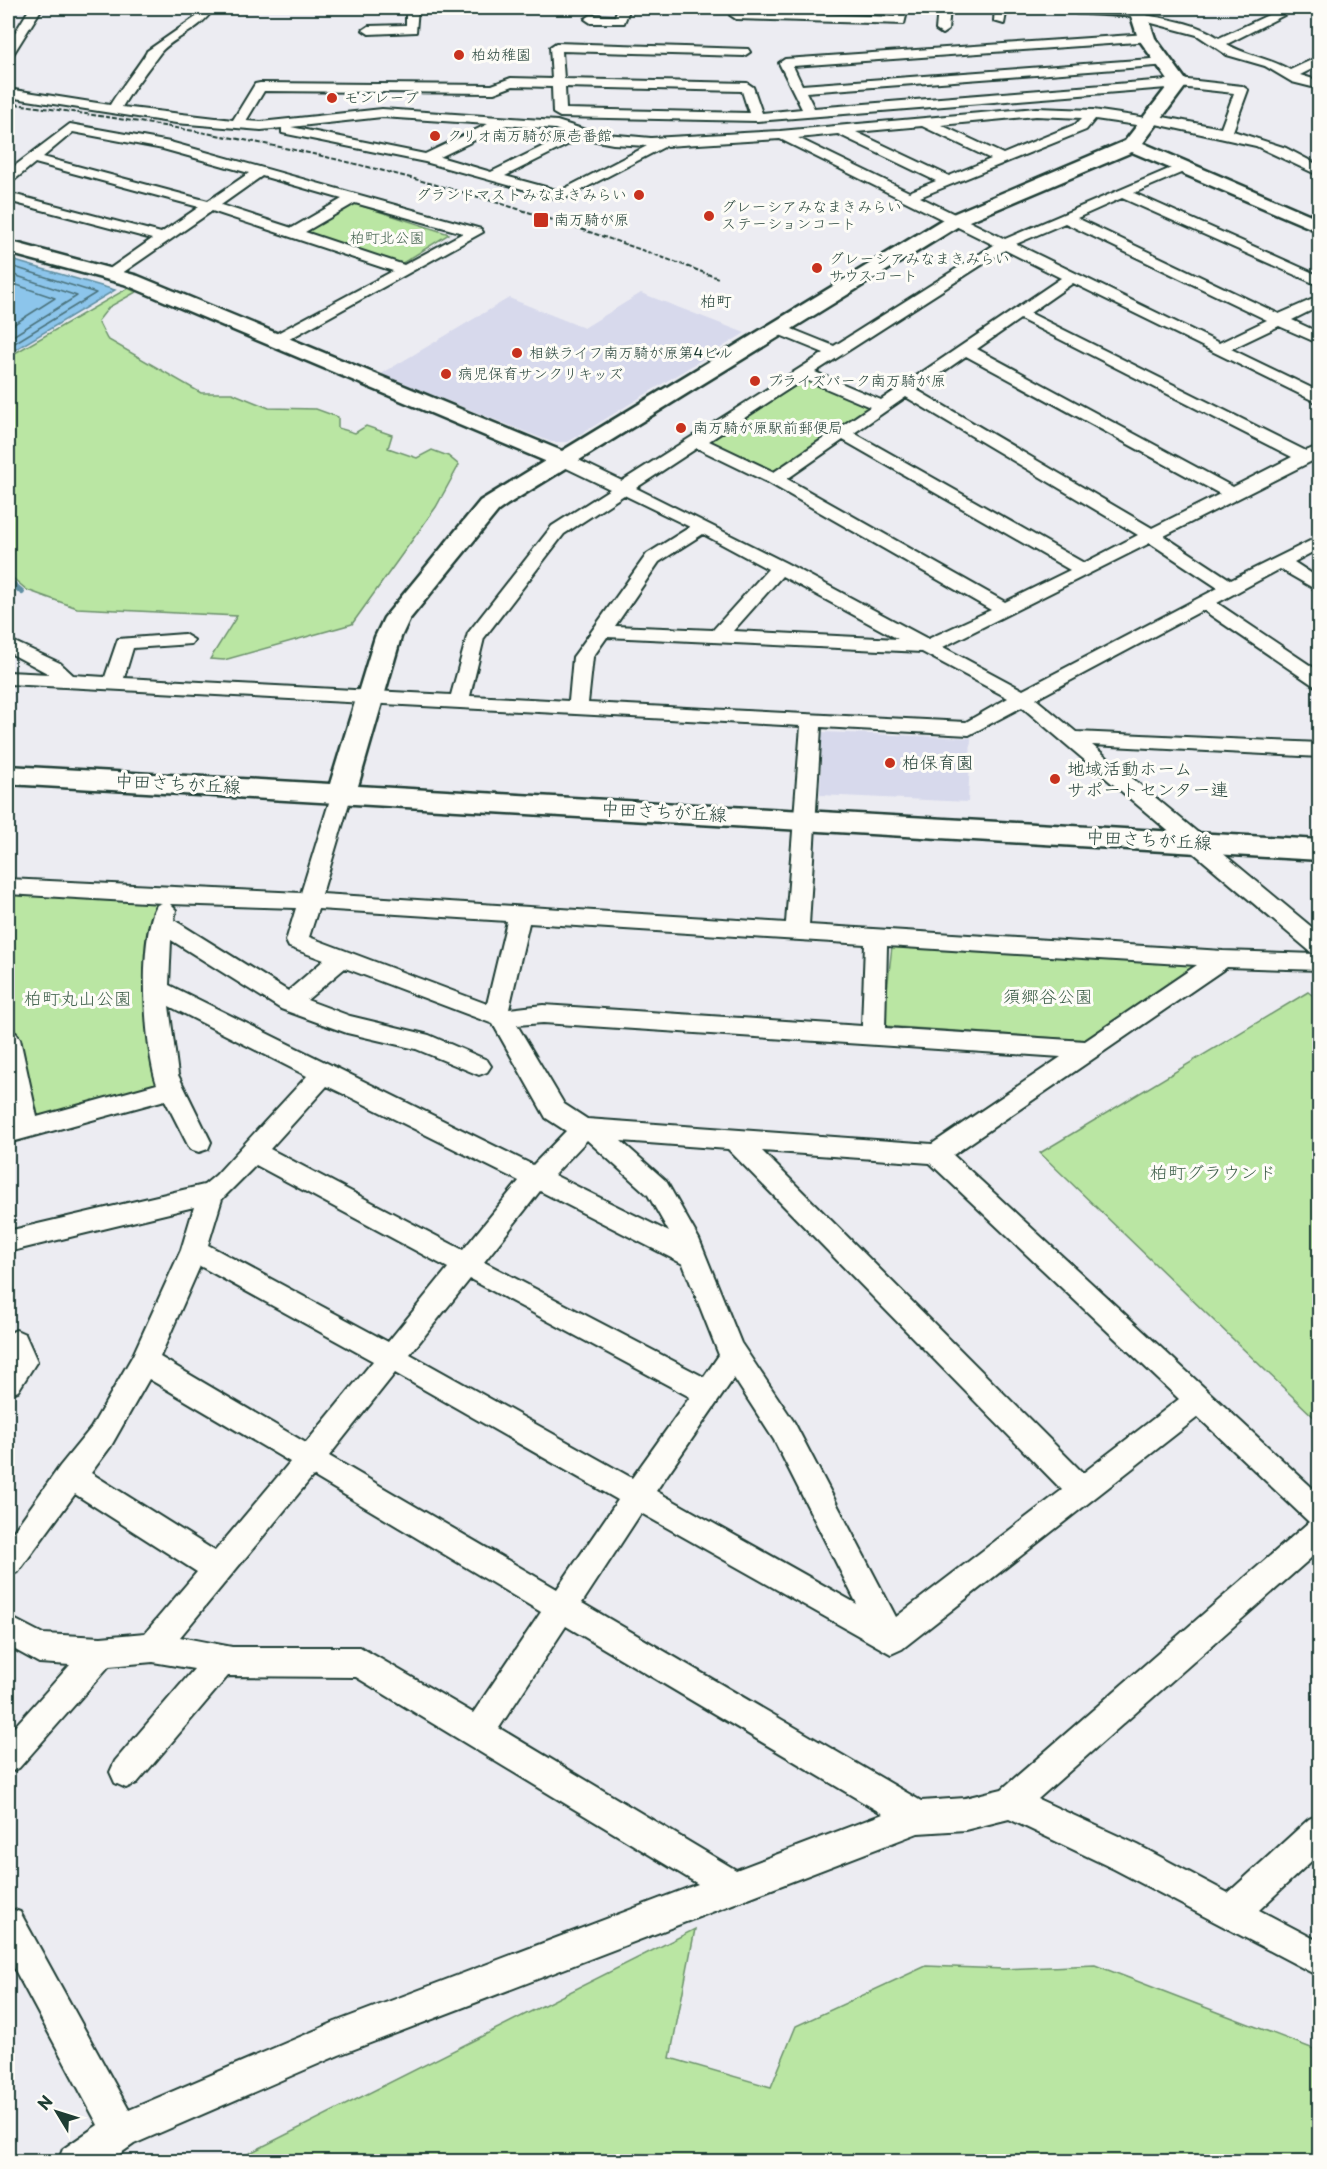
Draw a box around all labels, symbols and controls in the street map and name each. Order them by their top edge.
place label: 柏幼稚園 [471,42,531,65]
marker: 柏幼稚園 [452,48,466,62]
place label: モンレーブ [344,85,419,108]
marker: モンレーブ [325,91,339,105]
place label: クリオ南万騎が原壱番館 [447,123,612,146]
marker: クリオ南万騎が原壱番館 [428,129,442,143]
place label: グランドマストみなまきみらい [416,182,627,205]
marker: グランドマストみなまきみらい [632,188,646,202]
place label: グレーシアみなまきみらい ステーションコート [721,194,902,234]
place label: 南万騎が原 [554,207,629,230]
marker: グレーシアみなまきみらい ステーションコート [702,209,716,223]
marker: 南万騎が原 [532,211,550,229]
park label: 柏町北公園 [349,225,425,248]
place label: グレーシアみなまきみらい サウスコート [829,246,1010,286]
marker: グレーシアみなまきみらい サウスコート [810,261,824,275]
district label: 柏町 [700,288,732,312]
place label: 相鉄ライフ南万騎が原第4ビル [529,340,733,363]
marker: 相鉄ライフ南万騎が原第4ビル [510,346,524,360]
place label: 病児保育サンクリキッズ [458,361,623,384]
marker: 病児保育サンクリキッズ [439,367,453,381]
place label: プライズパーク南万騎が原 [767,368,946,391]
marker: プライズパーク南万騎が原 [748,374,762,388]
place label: 南万騎が原駅前郵便局 [693,415,843,438]
marker: 南万騎が原駅前郵便局 [674,421,688,435]
place label: 柏保育園 [902,748,974,775]
place label: 地域活動ホーム サポートセンター連 [1067,754,1228,802]
marker: 柏保育園 [883,756,897,770]
street label: 中田さちが丘線 [114,766,242,799]
marker: 地域活動ホーム サポートセンター連 [1048,772,1062,786]
street label: 中田さちが丘線 [600,794,728,827]
street label: 中田さちが丘線 [1085,822,1213,855]
park label: 須郷谷公園 [1003,982,1093,1009]
park label: 柏町丸山公園 [24,984,132,1011]
park label: 柏町グラウンド [1150,1158,1276,1185]
north arrow [27,2082,87,2142]
text: N [31,2090,58,2115]

